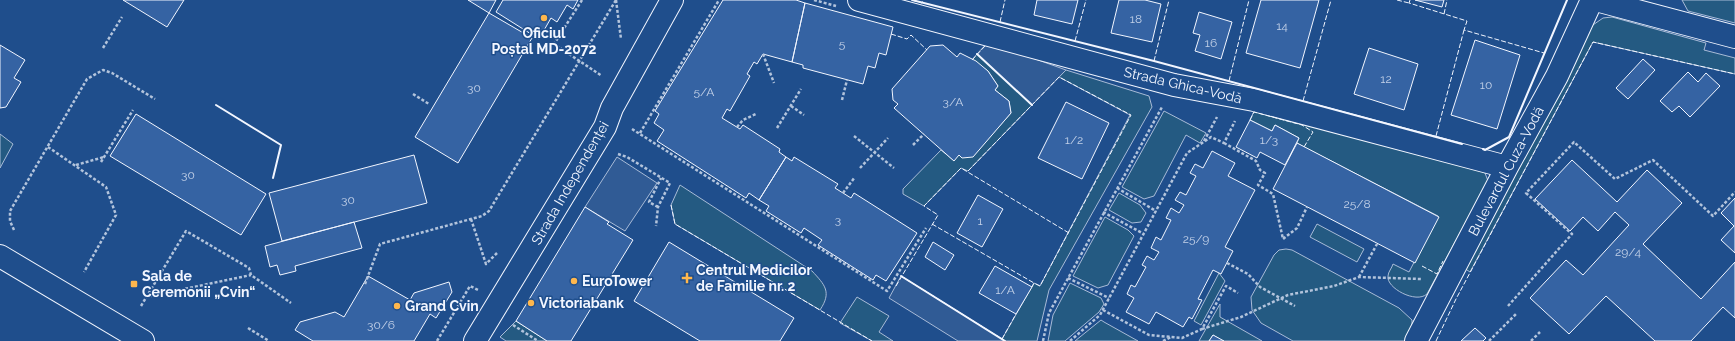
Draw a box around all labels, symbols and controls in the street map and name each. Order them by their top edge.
house number: 18 [1130,12,1142,26]
marker: Oficiul Poștal MD-2072 [539,13,549,23]
house number: 14 [1276,19,1288,33]
place label: Oficiul Poștal MD-2072 [492,25,597,57]
house number: 16 [1205,36,1217,50]
house number: 5 [839,37,846,51]
street label: Strada Ghica-Vodă [1122,64,1244,106]
house number: 12 [1380,72,1392,86]
house number: 10 [1480,78,1492,92]
house number: 30 [467,81,481,95]
house number: 5/A [694,85,714,99]
house number: 3/A [943,95,963,109]
street label: Bulevardul Cuza-Vodă [1465,104,1547,238]
street label: Strada Independenței [528,118,612,248]
house number: 1/2 [1065,133,1083,147]
house number: 1/3 [1260,133,1278,147]
house number: 30 [181,168,195,182]
house number: 30 [341,193,355,207]
house number: 25/8 [1343,197,1371,211]
house number: 3 [835,213,841,227]
house number: 1 [977,214,983,228]
house number: 25/9 [1183,232,1209,246]
house number: 29/4 [1615,245,1641,259]
place label: Centrul Medicilor de Familie nr. 2 [696,262,813,294]
place label: Sala de Ceremonii „Cvin“ [142,268,255,300]
marker: Centrul Medicilor de Familie nr. 2 [681,272,693,284]
place label: EuroTower [582,273,653,289]
marker: EuroTower [569,276,579,286]
marker: Sala de Ceremonii „Cvin“ [129,279,139,289]
house number: 1/A [995,283,1015,297]
place label: Victoriabank [539,295,624,311]
place label: Grand Cvin [405,298,479,314]
marker: Victoriabank [526,298,536,308]
marker: Grand Cvin [392,301,402,311]
house number: 30/6 [367,318,395,332]

